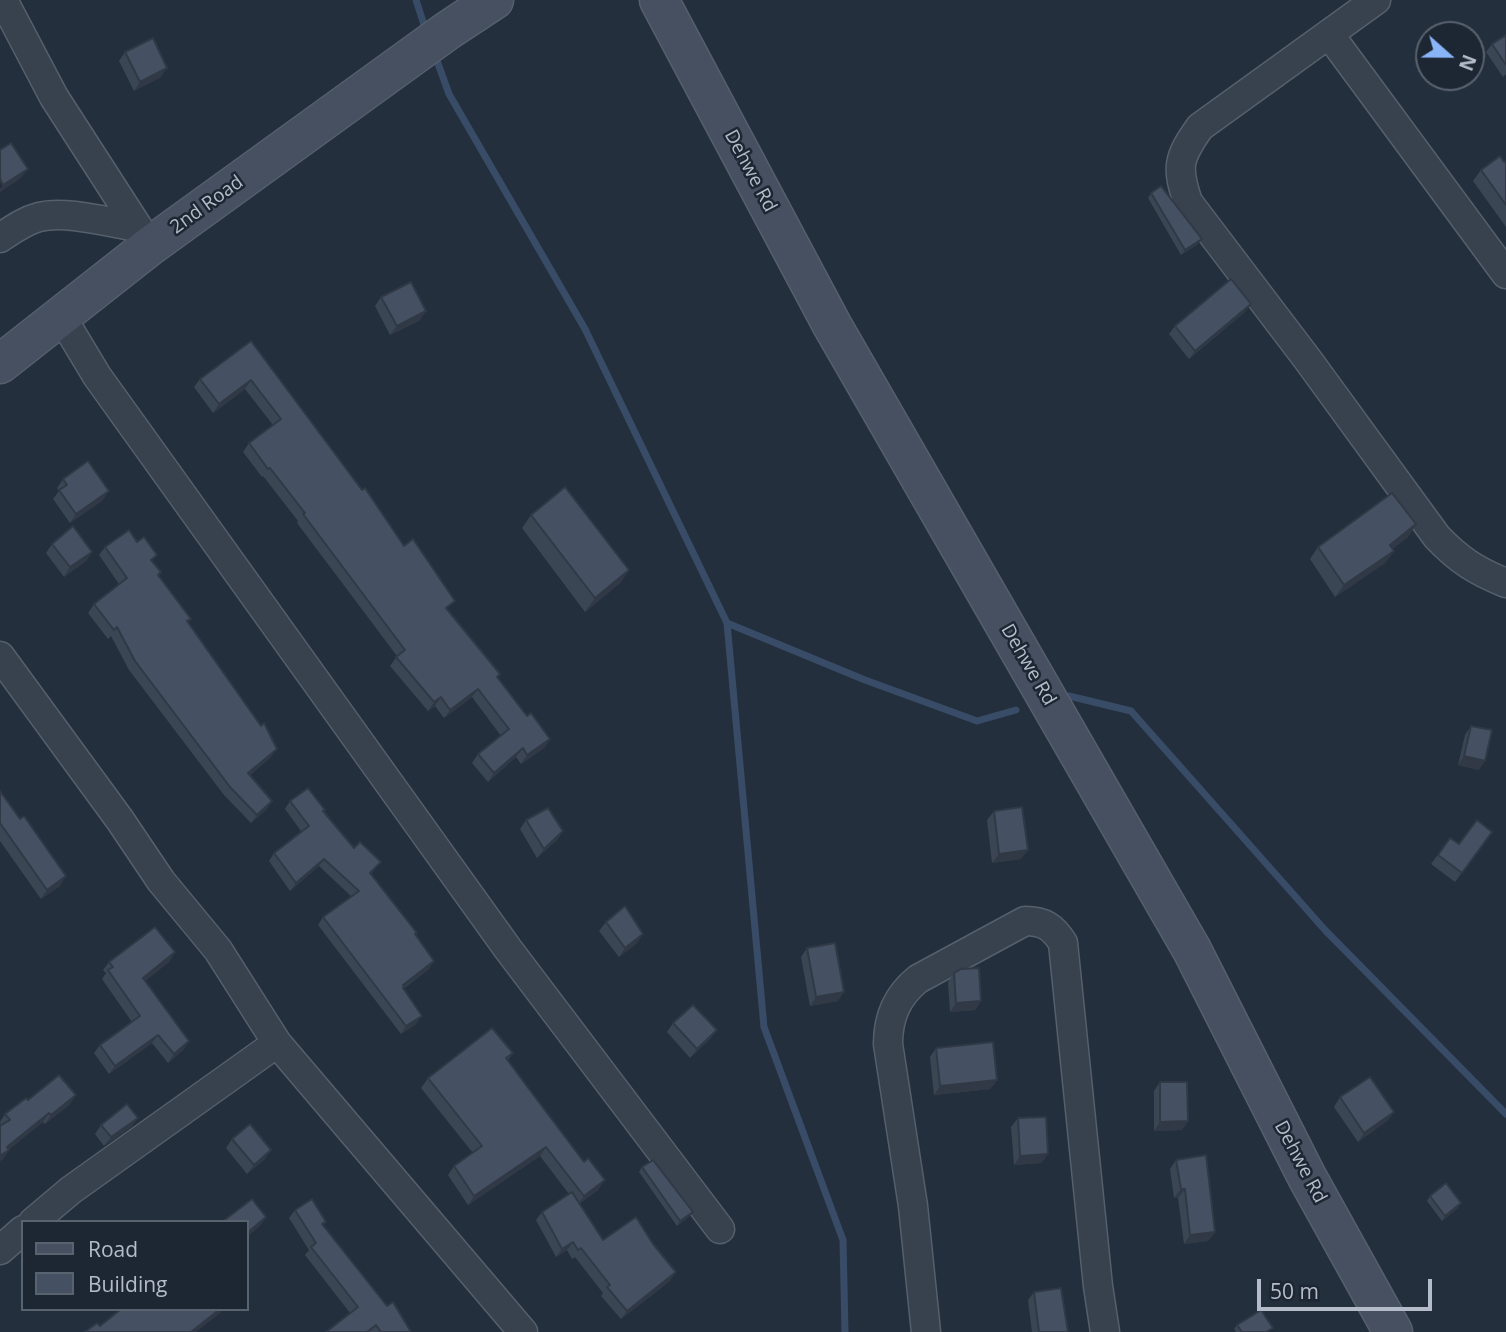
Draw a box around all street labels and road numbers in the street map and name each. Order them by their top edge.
street label: Dehwe Rd [719,126,781,216]
street label: 2nd Road [166,171,248,239]
street label: Dehwe Rd [996,620,1060,710]
street label: Dehwe Rd [1269,1117,1331,1207]

